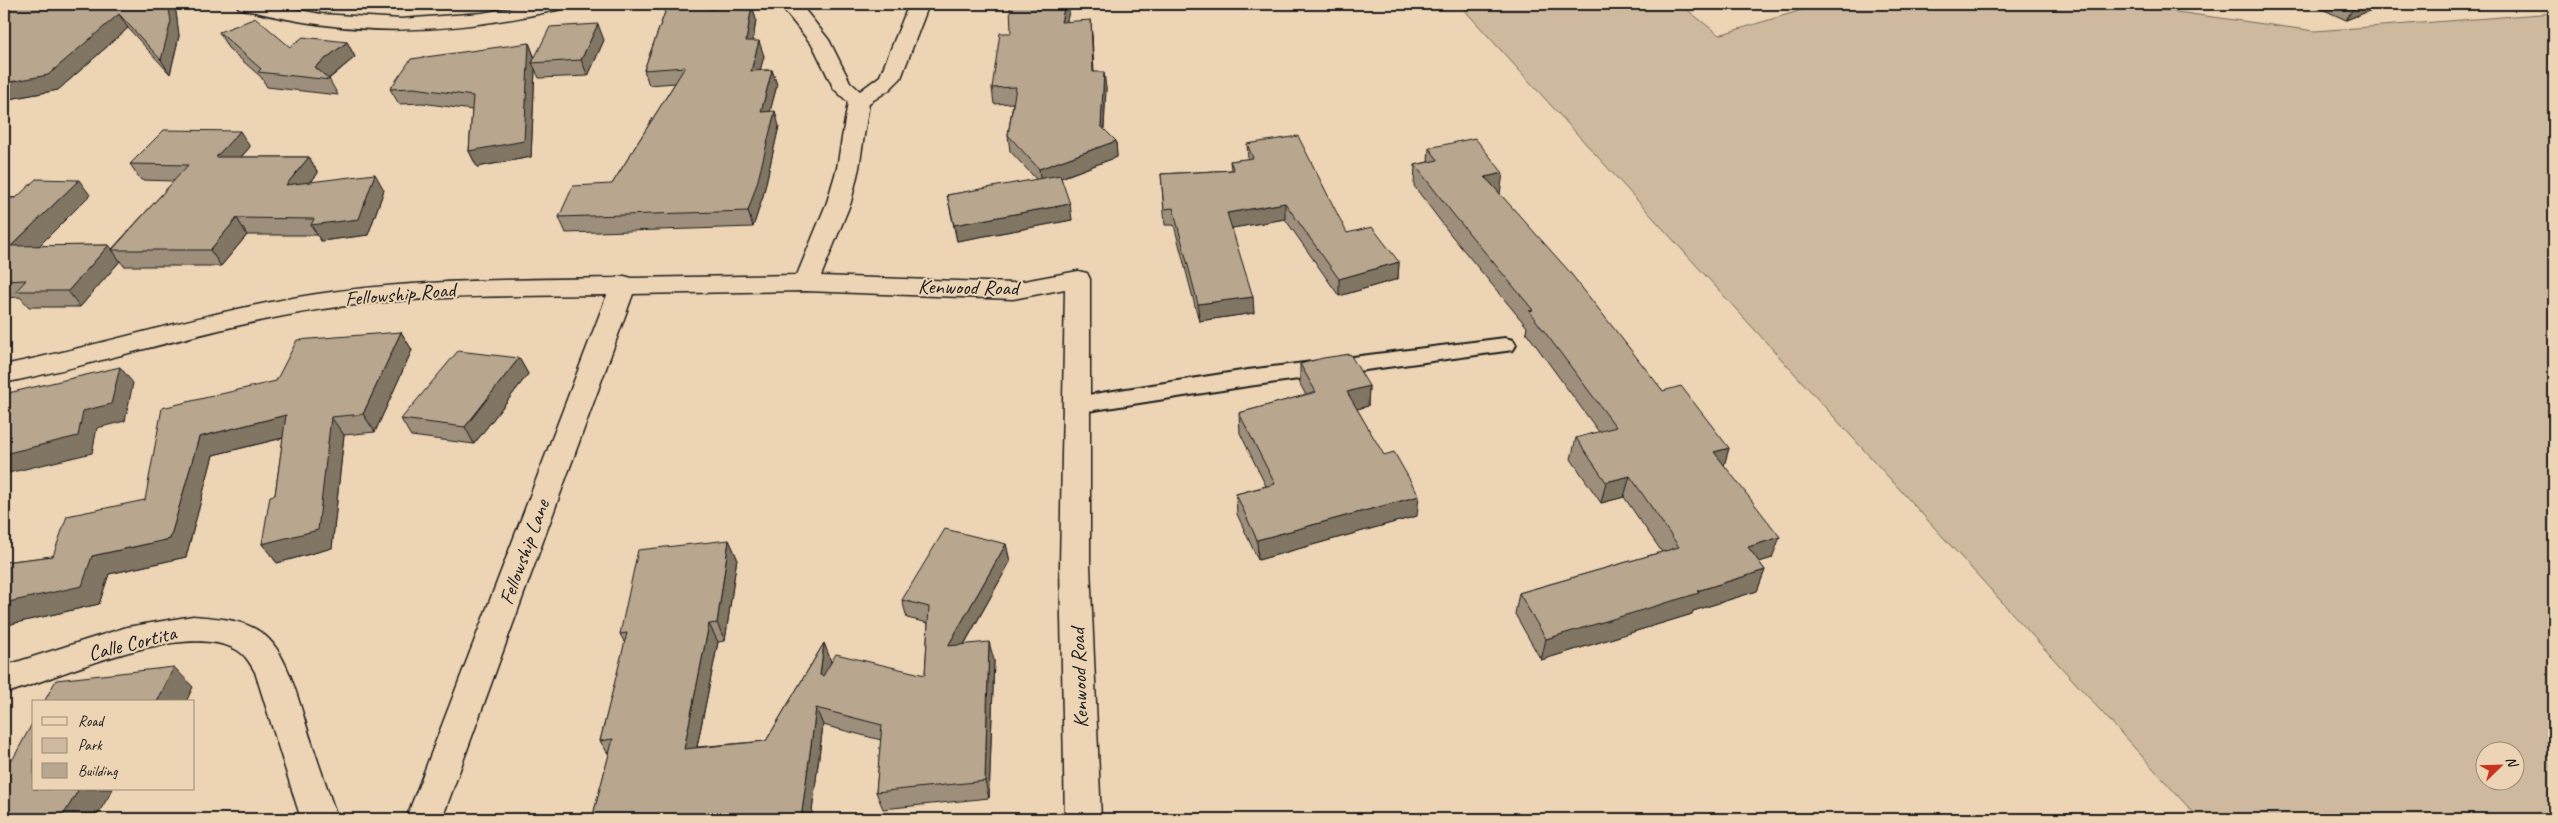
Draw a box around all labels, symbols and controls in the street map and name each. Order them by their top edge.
street label: Kenwood Road [918,273,1022,301]
street label: Fellowship Road [344,276,460,312]
street label: Fellowship Lane [493,495,555,608]
street label: Calle Cortita [85,619,180,666]
street label: Kenwood Road [1064,624,1094,728]
legend [32,700,195,790]
text: Road [78,712,105,731]
text: Park [78,736,103,755]
north arrow [2476,740,2526,790]
text: N [2502,754,2522,771]
text: Building [78,762,118,781]

